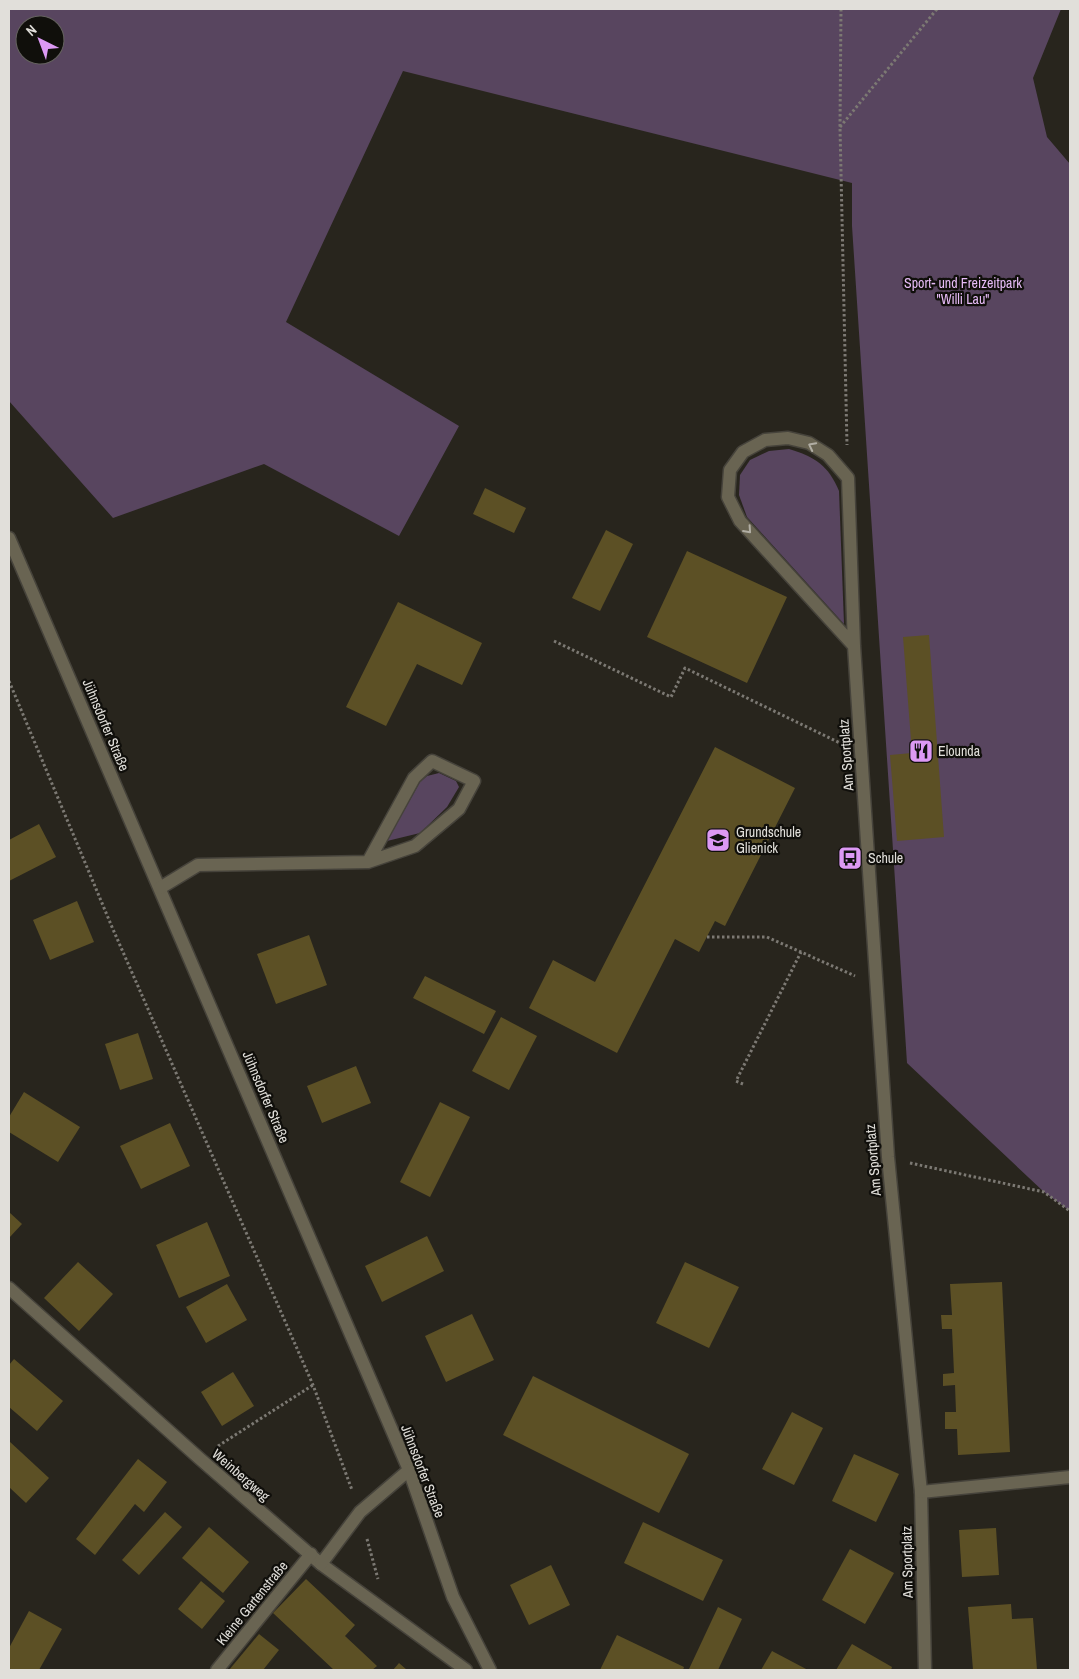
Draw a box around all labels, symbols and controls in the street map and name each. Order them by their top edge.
north arrow [15,15,65,65]
text: N [22,21,40,40]
park label: Sport- und Freizeitpark "Willi Lau" [904,274,1022,308]
one-way arrow [809,442,818,452]
one-way arrow [742,525,751,534]
street label: Jühnsdorfer Straße [79,676,133,774]
street label: Am Sportplatz [834,718,858,793]
restaurant icon: Elounda [908,738,934,764]
place label: Elounda [938,742,981,760]
place label: Grundschule Glienick [736,823,801,857]
school or university icon: Grundschule Glienick [705,827,731,853]
bus stop icon: Schule [837,845,863,871]
place label: Schule [868,849,903,867]
street label: Jühnsdorfer Straße [239,1048,293,1146]
street label: Am Sportplatz [861,1123,885,1198]
street label: Jühnsdorfer Straße [397,1422,449,1520]
street label: Weinbergweg [208,1445,274,1505]
street label: Am Sportplatz [897,1526,917,1599]
street label: Kleine Gartenstraße [212,1557,292,1649]

